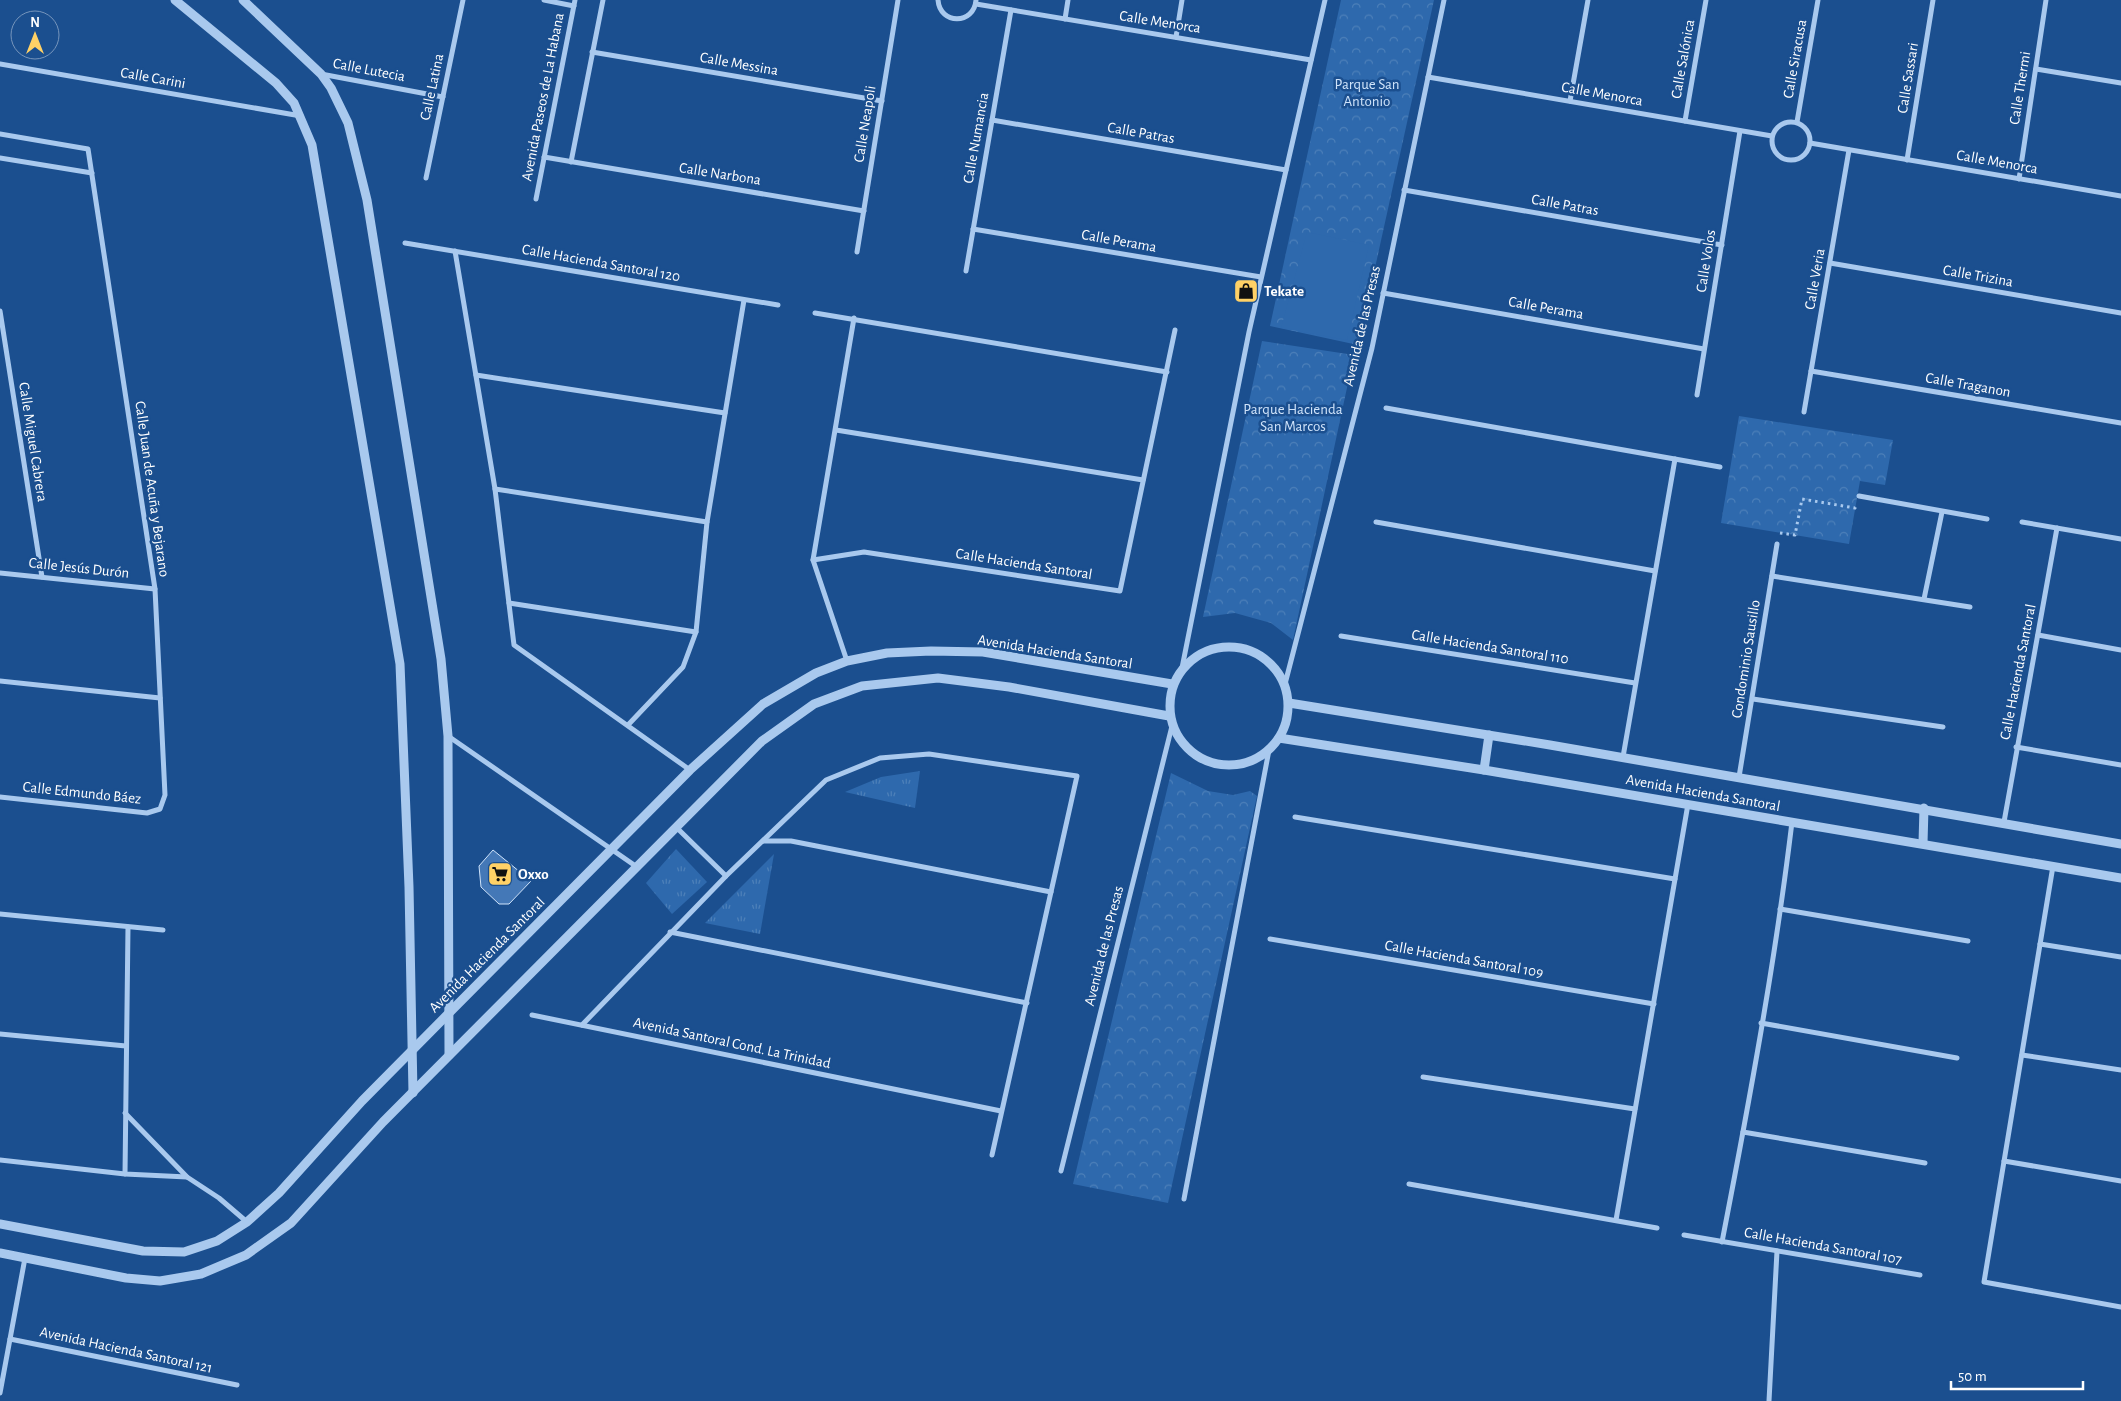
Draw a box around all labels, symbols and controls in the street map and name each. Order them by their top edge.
street label: Calle Menorca [1118,8,1202,36]
north arrow [10,10,60,60]
street label: Avenida Paseos de La Habana [519,12,567,182]
text: N [30,16,40,30]
street label: Calle Salónica [1669,18,1697,100]
street label: Calle Siracusa [1781,18,1809,100]
street label: Calle Sassari [1895,41,1921,115]
street label: Calle Messina [699,50,779,78]
street label: Calle Thermi [2007,50,2033,126]
street label: Calle Latina [418,52,446,122]
street label: Calle Lutecia [332,56,406,84]
street label: Calle Carini [119,65,187,91]
park label: Parque San Antonio [1335,77,1400,109]
street label: Calle Menorca [1560,79,1644,109]
street label: Calle Neapoli [852,84,878,164]
street label: Calle Numancia [961,91,991,185]
street label: Calle Patras [1106,120,1176,146]
street label: Calle Menorca [1955,147,2039,177]
street label: Calle Narbona [678,160,762,188]
street label: Calle Patras [1530,192,1600,218]
street label: Calle Perama [1080,227,1158,255]
street label: Calle Volos [1694,229,1718,293]
street label: Calle Hacienda Santoral 120 [521,242,681,284]
street label: Calle Veria [1802,247,1828,311]
street label: Calle Trizina [1942,262,2014,290]
street label: Avenida de las Presas [1341,264,1383,388]
shop icon: Tekate [1233,278,1259,304]
place label: Tekate [1264,284,1304,299]
street label: Calle Perama [1507,294,1585,322]
street label: Calle Traganon [1924,370,2012,400]
street label: Calle Miguel Cabrera [16,381,50,503]
street label: Calle Juan de Acuña y Bejarano [132,400,172,578]
park label: Parque Hacienda San Marcos [1243,402,1343,434]
street label: Calle Hacienda Santoral [955,546,1093,582]
street label: Calle Jesús Durón [28,555,130,581]
street label: Condominio Sausillo [1729,599,1763,719]
street label: Calle Hacienda Santoral [1997,603,2039,741]
street label: Calle Hacienda Santoral 110 [1410,627,1570,667]
street label: Avenida Hacienda Santoral [977,632,1133,672]
street label: Avenida Hacienda Santoral [1625,772,1781,814]
street label: Calle Edmundo Báez [22,779,142,807]
supermarket icon: Oxxo [487,861,513,887]
place label: Oxxo [518,867,549,882]
street label: Avenida de las Presas [1082,884,1126,1008]
street label: Avenida Hacienda Santoral [426,894,548,1016]
street label: Calle Hacienda Santoral 109 [1384,938,1544,980]
street label: Avenida Santoral Cond. La Trinidad [632,1015,832,1071]
street label: Calle Hacienda Santoral 107 [1743,1225,1903,1267]
street label: Avenida Hacienda Santoral 121 [38,1324,214,1376]
scale bar [1951,1358,2084,1390]
text: 50 m [1958,1369,1987,1384]

